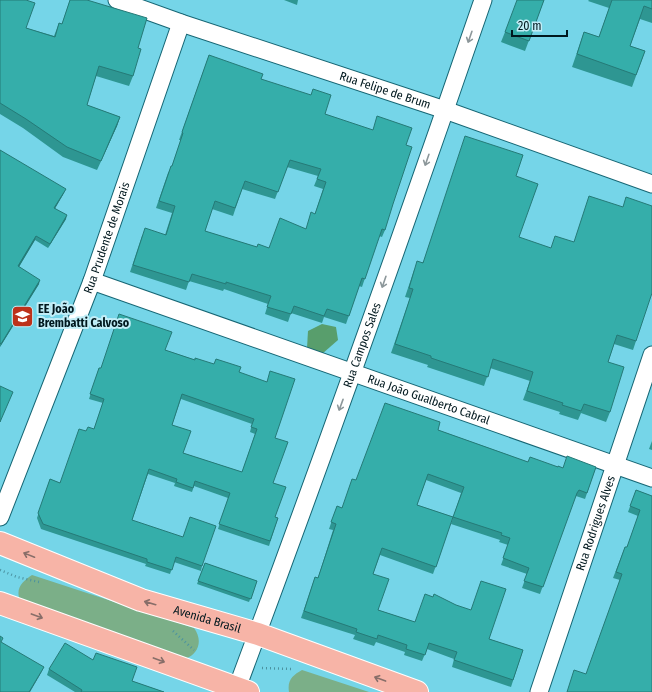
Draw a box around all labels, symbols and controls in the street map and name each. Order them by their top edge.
scale bar [512,12,567,38]
text: 20 m [518,19,542,33]
one-way arrow [466,30,473,43]
street label: Rua Felipe de Brum [338,69,433,112]
one-way arrow [423,153,431,165]
street label: Rua Prudente de Morais [81,180,133,296]
one-way arrow [380,276,387,289]
street label: Rua Campos Sales [340,301,384,389]
place label: EE João Brembatti Calvoso [38,302,130,330]
school or university icon: EE João Brembatti Calvoso [10,303,36,329]
street label: Rua João Gualberto Cabral [366,372,492,427]
one-way arrow [336,398,344,410]
street label: Rua Rodrigues Alves [573,474,618,573]
one-way arrow [24,551,36,558]
one-way arrow [144,599,157,606]
street label: Avenida Brasil [172,603,243,636]
one-way arrow [30,612,42,620]
one-way arrow [152,657,165,664]
one-way arrow [374,674,386,682]

